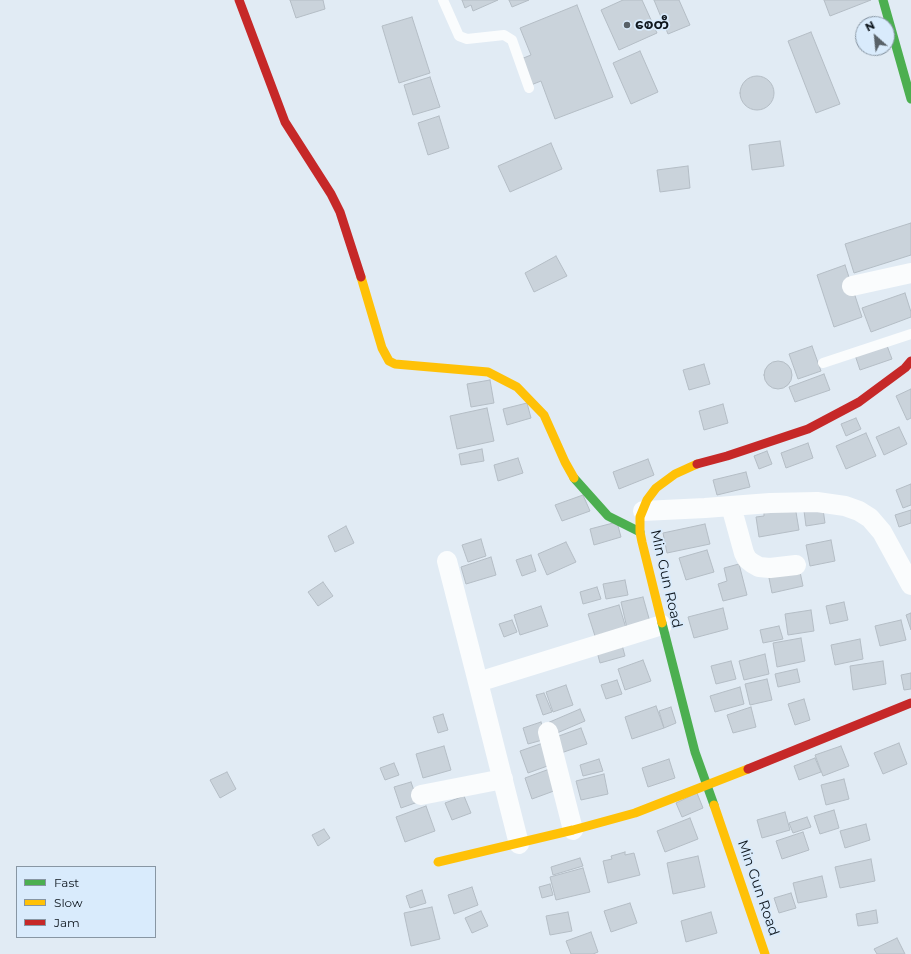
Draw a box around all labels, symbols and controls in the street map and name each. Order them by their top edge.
north arrow [855,16,895,56]
place label: စေတီ [635,17,669,33]
text: N [863,18,877,34]
marker: စေတီ [622,20,632,30]
street label: Min Gun Road [647,528,685,630]
street label: Min Gun Road [734,838,782,938]
legend [16,866,156,938]
text: Fast [54,875,79,890]
text: Slow [54,895,83,910]
text: Jam [54,915,80,930]

